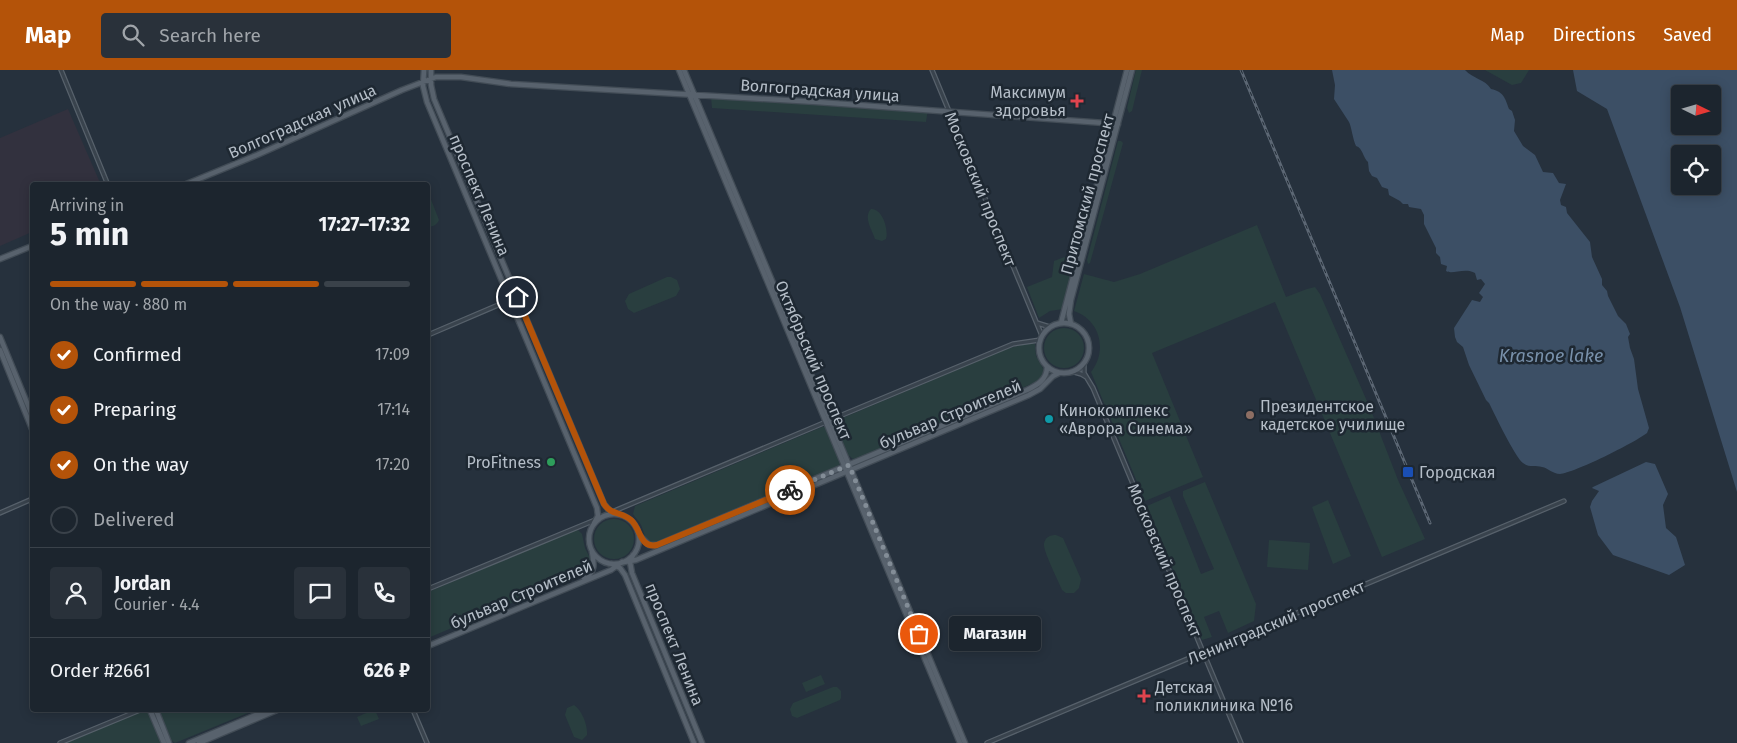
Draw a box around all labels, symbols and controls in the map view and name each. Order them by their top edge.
search box [101,13,451,58]
text: Map [25,21,71,49]
icon: search [119,21,147,49]
text: Search here [159,24,261,47]
text: Map [1490,24,1525,46]
text: Directions [1553,24,1635,46]
text: Saved [1663,24,1712,46]
street label: Волгоградская улица [740,75,900,106]
street label: Волгоградская улица [225,80,379,163]
place label: Максимум здоровья [990,83,1066,120]
north arrow [1671,85,1721,135]
map controls [1671,85,1721,195]
marker: Максимум здоровья [1070,94,1084,108]
street label: Московский проспект [941,109,1021,270]
street label: Притомский проспект [1057,111,1118,277]
street label: проспект Ленина [445,131,514,259]
button: locate [1671,145,1721,195]
text: Arriving in [50,196,124,215]
text: 17:27–17:32 [319,213,410,236]
text: 5 min [50,215,129,253]
pin [496,276,538,318]
street label: Октябрьский проспект [771,278,856,443]
icon: home [503,283,531,311]
text: On the way · 880 m [50,295,187,314]
icon: check [50,341,78,369]
text: Confirmed [93,343,182,366]
text: 17:09 [375,345,410,364]
water label: Krasnoe lake [1499,345,1603,367]
street label: бульвар Строителей [876,376,1024,453]
icon: check [50,396,78,424]
place label: Президентское кадетское училище [1260,397,1405,434]
text: Preparing [93,398,176,421]
text: 17:14 [377,400,410,419]
place label: Кинокомплекс «Аврора Синема» [1059,401,1193,438]
marker: Президентское кадетское училище [1244,409,1256,421]
marker: Кинокомплекс «Аврора Синема» [1043,413,1055,425]
icon: check [50,451,78,479]
text: On the way [93,453,189,476]
place label: ProFitness [467,453,541,472]
text: 17:20 [375,455,410,474]
marker: ProFitness [545,456,557,468]
place label: Городская [1419,463,1496,482]
courier [765,465,815,515]
marker: Городская [1401,465,1415,479]
icon: bike [776,476,804,504]
street label: Московский проспект [1124,481,1206,641]
text: Delivered [93,508,175,531]
street label: бульвар Строителей [447,556,595,633]
button: person [50,567,102,619]
button: chat [294,567,346,619]
button: phone [358,567,410,619]
text: Jordan [114,572,171,595]
street label: Ленинградский проспект [1185,576,1368,668]
street label: проспект Ленина [641,580,708,708]
text: Courier · 4.4 [114,595,200,614]
pin [898,613,940,655]
callout: Магазин [949,616,1042,652]
icon: bag [905,620,933,648]
text: Магазин [963,624,1027,643]
text: Order #2661 [50,659,151,682]
text: 626 ₽ [363,659,410,682]
place label: Детская поликлиника №16 [1154,678,1293,715]
marker: Детская поликлиника №16 [1137,689,1151,703]

